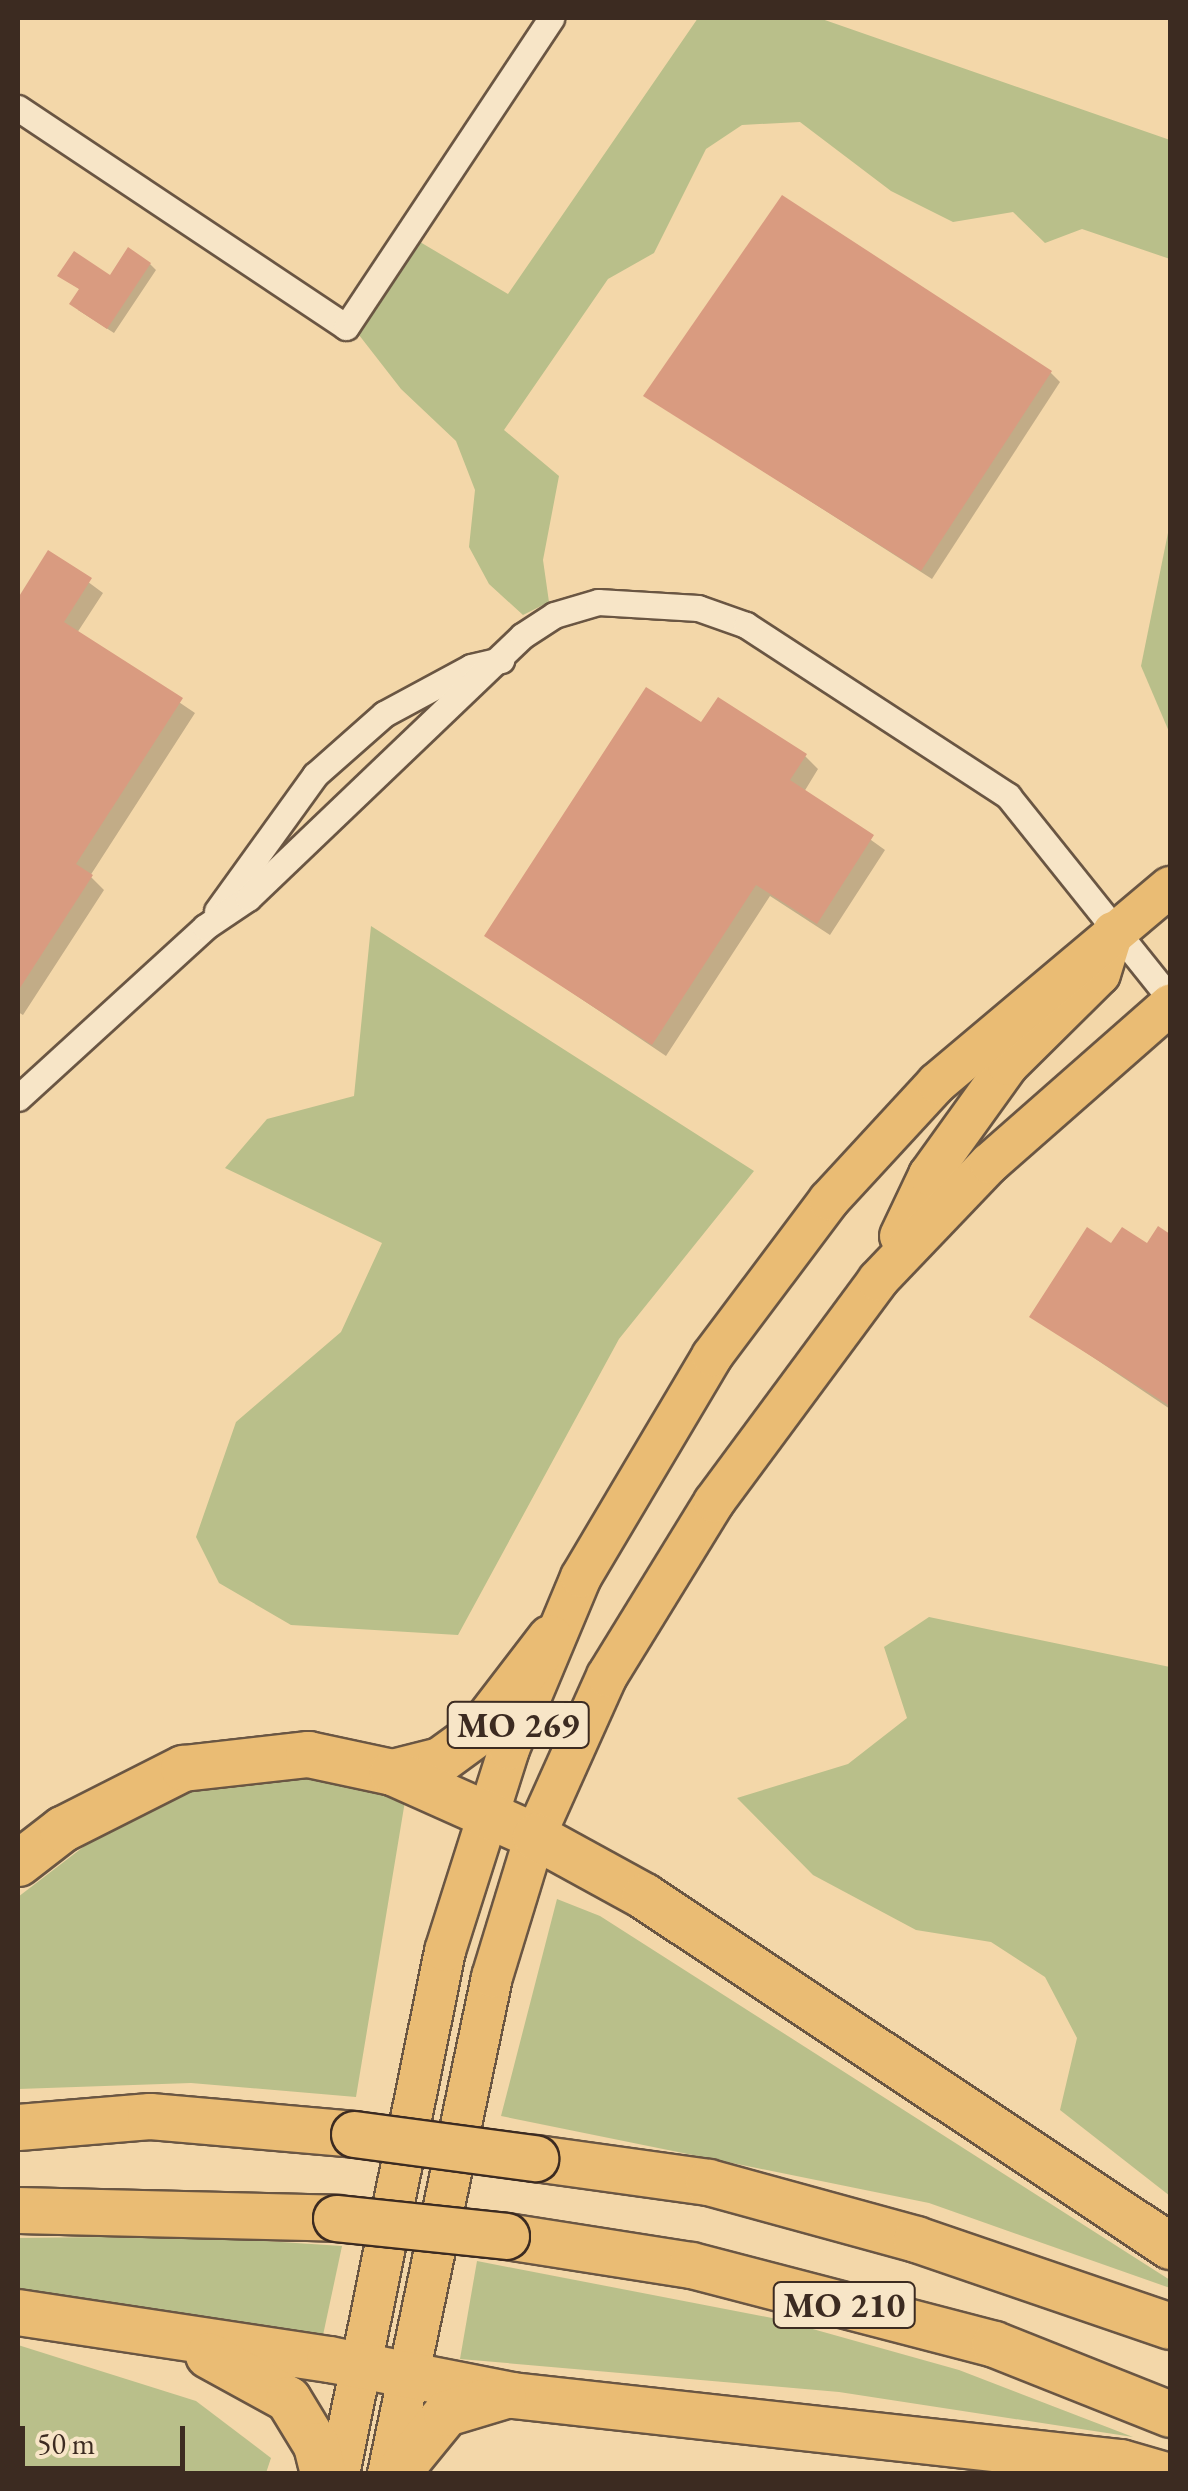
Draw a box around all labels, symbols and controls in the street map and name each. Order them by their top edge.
road number: MO 269 [446,1695,590,1755]
road number: MO 210 [772,2275,916,2335]
scale bar [25,2406,190,2468]
text: 50 m [37,2424,95,2463]

